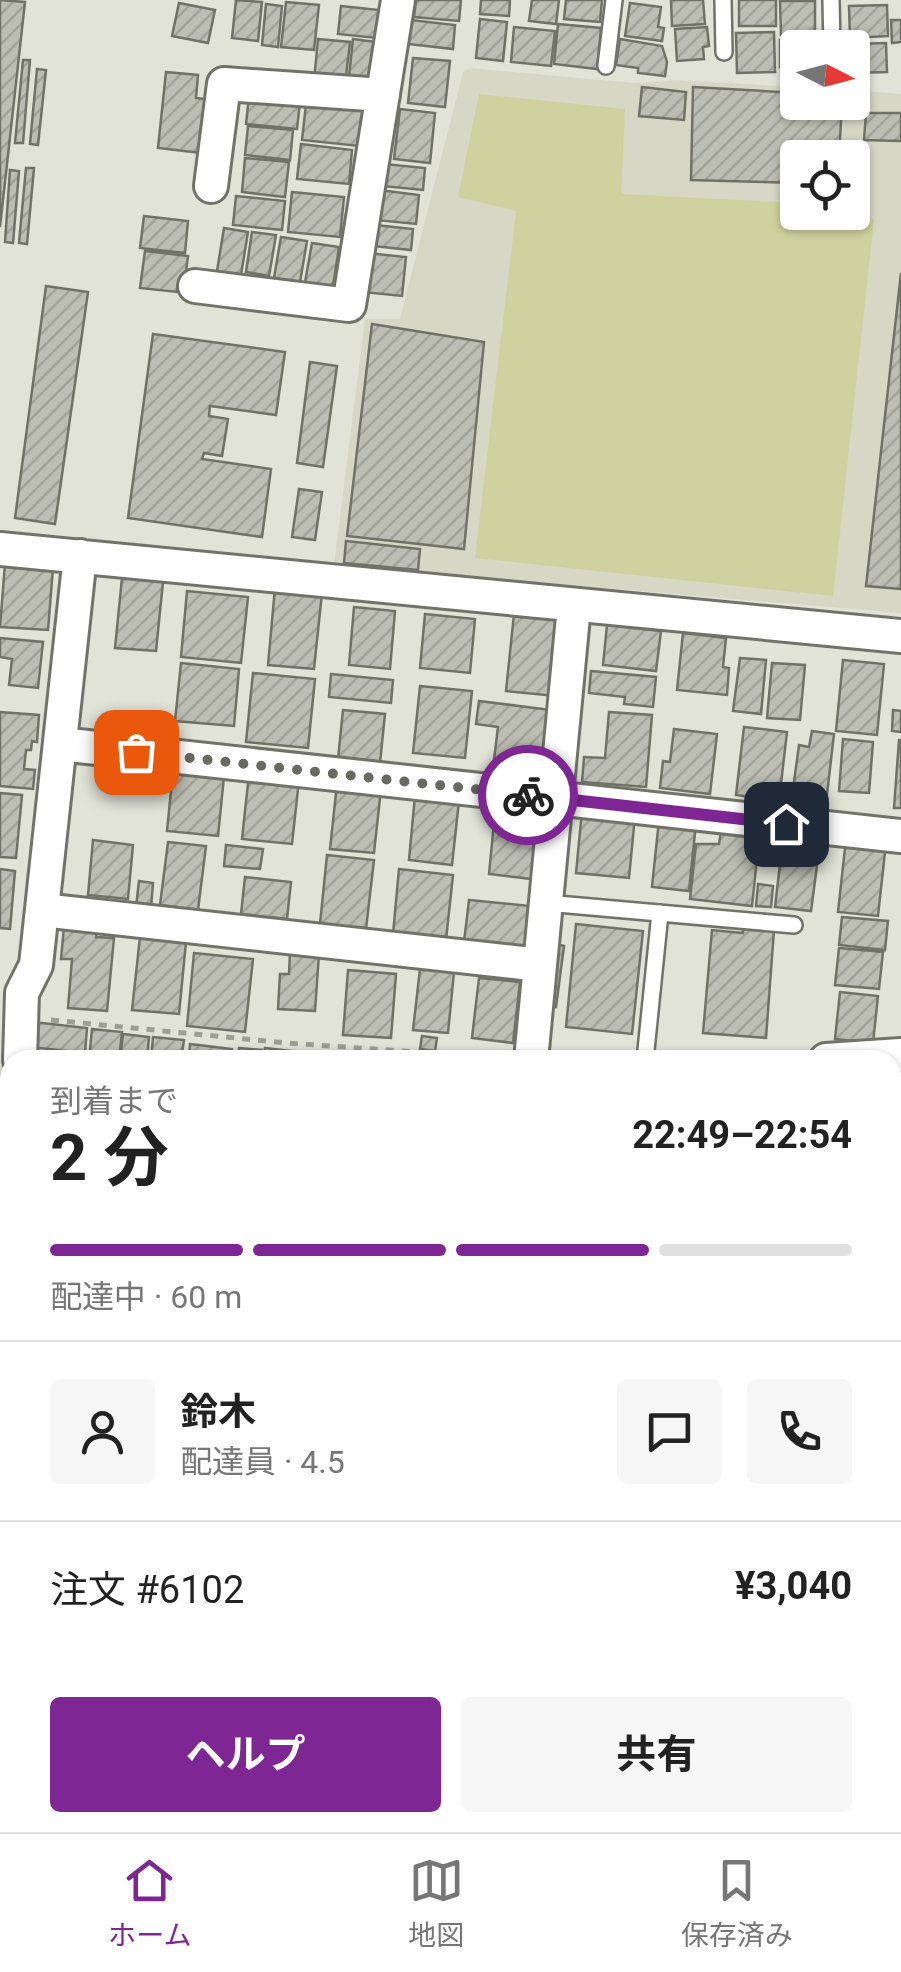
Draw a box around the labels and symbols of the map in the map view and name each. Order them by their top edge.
north arrow [780,30,870,120]
pin [94,710,179,795]
courier [478,745,578,845]
pin [744,782,829,867]

